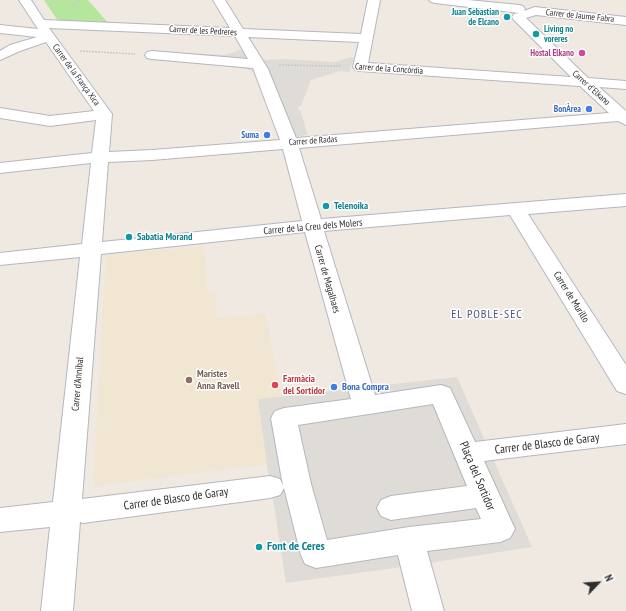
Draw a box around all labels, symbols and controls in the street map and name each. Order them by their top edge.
place label: Juan Sebastian de Elcano [452,7,499,28]
street label: Carrer de Jaume Fabra [545,7,615,25]
marker: Juan Sebastian de Elcano [502,12,512,22]
street label: Carrer de les Pedreres [169,24,237,38]
place label: Living no voreres [544,24,573,45]
marker: Living no voreres [531,29,541,39]
street label: Carrer de la França Xica [50,42,102,108]
place label: Hostal Elkano [530,48,574,58]
marker: Hostal Elkano [577,48,587,58]
street label: Carrer de la Concòrdia [355,61,423,77]
street label: Carrer d'Elkano [570,68,612,108]
place label: BonÀrea [554,104,581,114]
marker: BonÀrea [584,104,594,114]
place label: Suma [241,130,259,140]
marker: Suma [262,130,272,140]
street label: Carrer de Radas [288,134,338,148]
place label: Telenoika [334,200,368,212]
marker: Telenoika [321,201,331,211]
street label: Carrer de la Creu dels Molers [263,217,363,237]
place label: Sabatia Morand [137,231,193,243]
marker: Sabatia Morand [124,232,134,242]
street label: Carrer de Magalhaes [312,243,342,315]
street label: Carrer de Murillo [551,269,591,325]
district label: EL POBLE-SEC [451,308,523,322]
street label: Carrer d'Anníbal [70,356,86,412]
place label: Maristes Anna Ravell [197,368,239,392]
place label: Farmàcia del Sortidor [283,373,325,396]
marker: Maristes Anna Ravell [184,375,194,385]
marker: Farmàcia del Sortidor [270,380,280,390]
place label: Bona Compra [342,381,389,393]
marker: Bona Compra [329,382,339,392]
street label: Carrer de Blasco de Garay [494,430,600,458]
street label: Plaça del Sortidor [456,439,498,513]
street label: Carrer de Blasco de Garay [123,485,229,513]
place label: Font de Ceres [267,540,325,554]
marker: Font de Ceres [254,542,264,552]
north arrow [578,563,618,603]
text: N [601,572,616,584]

